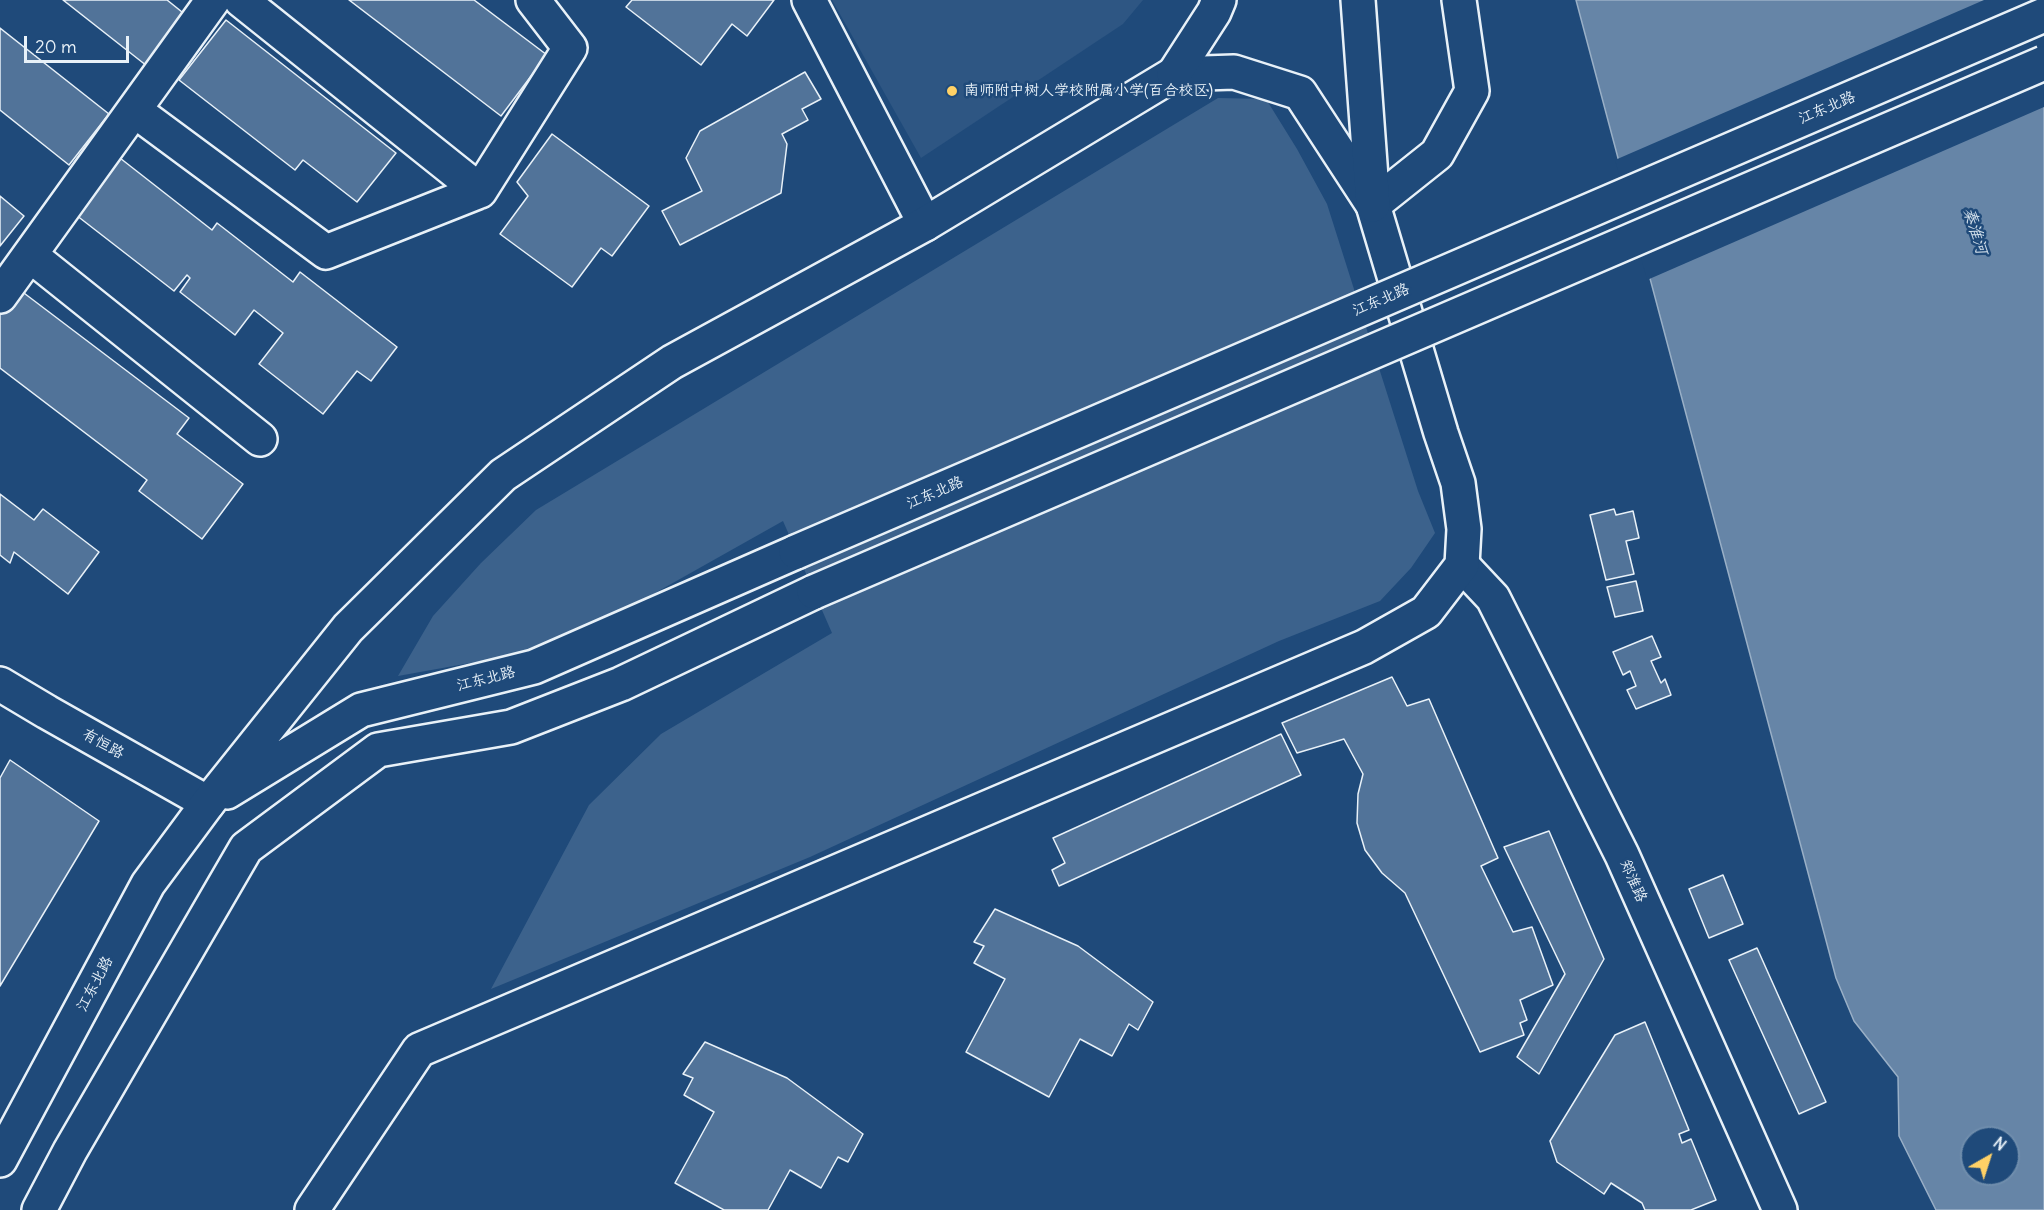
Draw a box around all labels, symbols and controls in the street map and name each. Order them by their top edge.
scale bar [27,24,132,62]
text: 20 m [35,35,77,58]
place label: 南师附中树人学校附属小学(百合校区) [964,82,1213,100]
marker: 南师附中树人学校附属小学(百合校区) [945,84,959,98]
street label: 江东北路 [1796,88,1858,128]
water label: 秦淮河 [1959,205,1991,257]
street label: 江东北路 [1350,280,1412,320]
street label: 江东北路 [904,473,966,513]
street label: 江东北路 [455,663,517,695]
street label: 有恒路 [79,725,127,763]
street label: 郑淮路 [1616,857,1650,905]
street label: 江东北路 [73,953,117,1015]
north arrow [1960,1126,2020,1186]
text: N [1989,1132,2011,1155]

